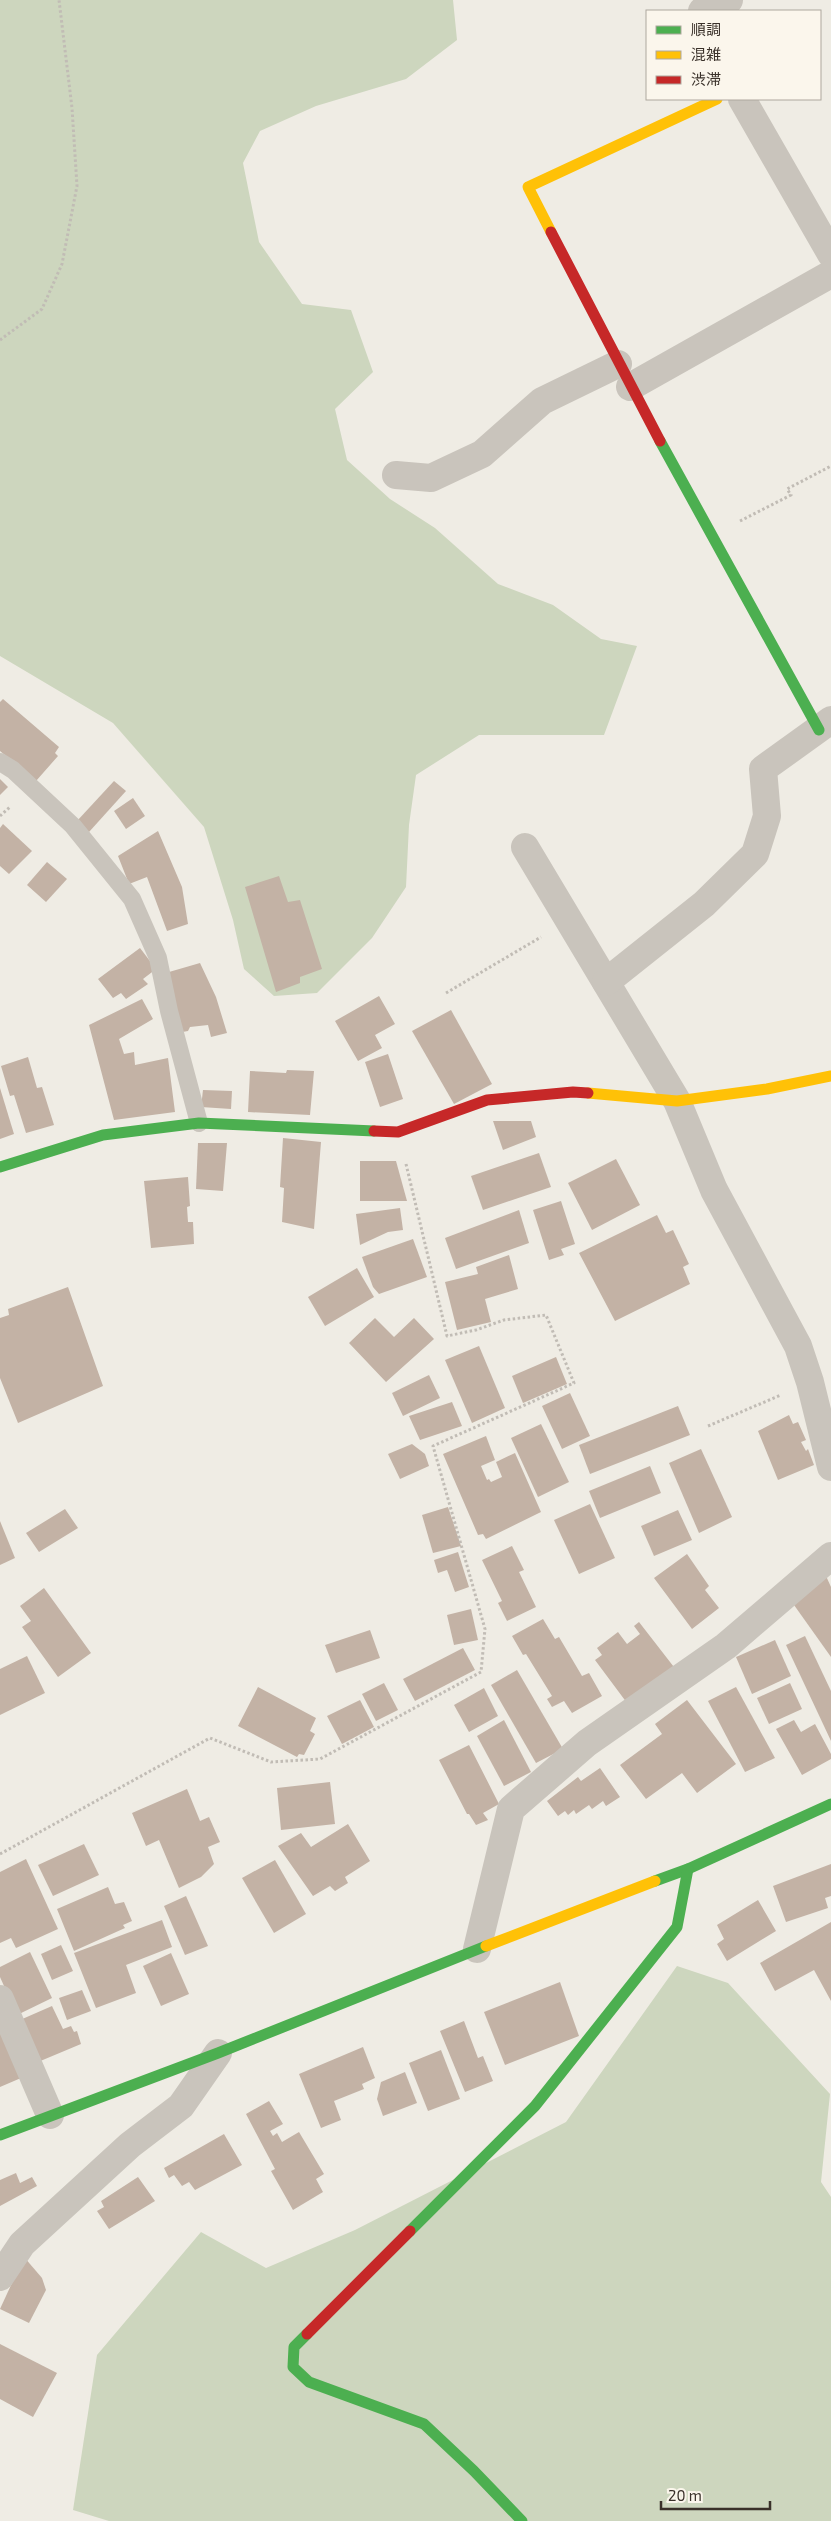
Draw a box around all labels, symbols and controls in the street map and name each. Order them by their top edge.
legend [646,10,821,100]
text: 順調 [691,20,721,38]
text: 混雑 [691,45,721,63]
text: 渋滞 [691,70,721,88]
scale bar [661,2478,770,2510]
text: 20 m [668,2486,702,2504]

